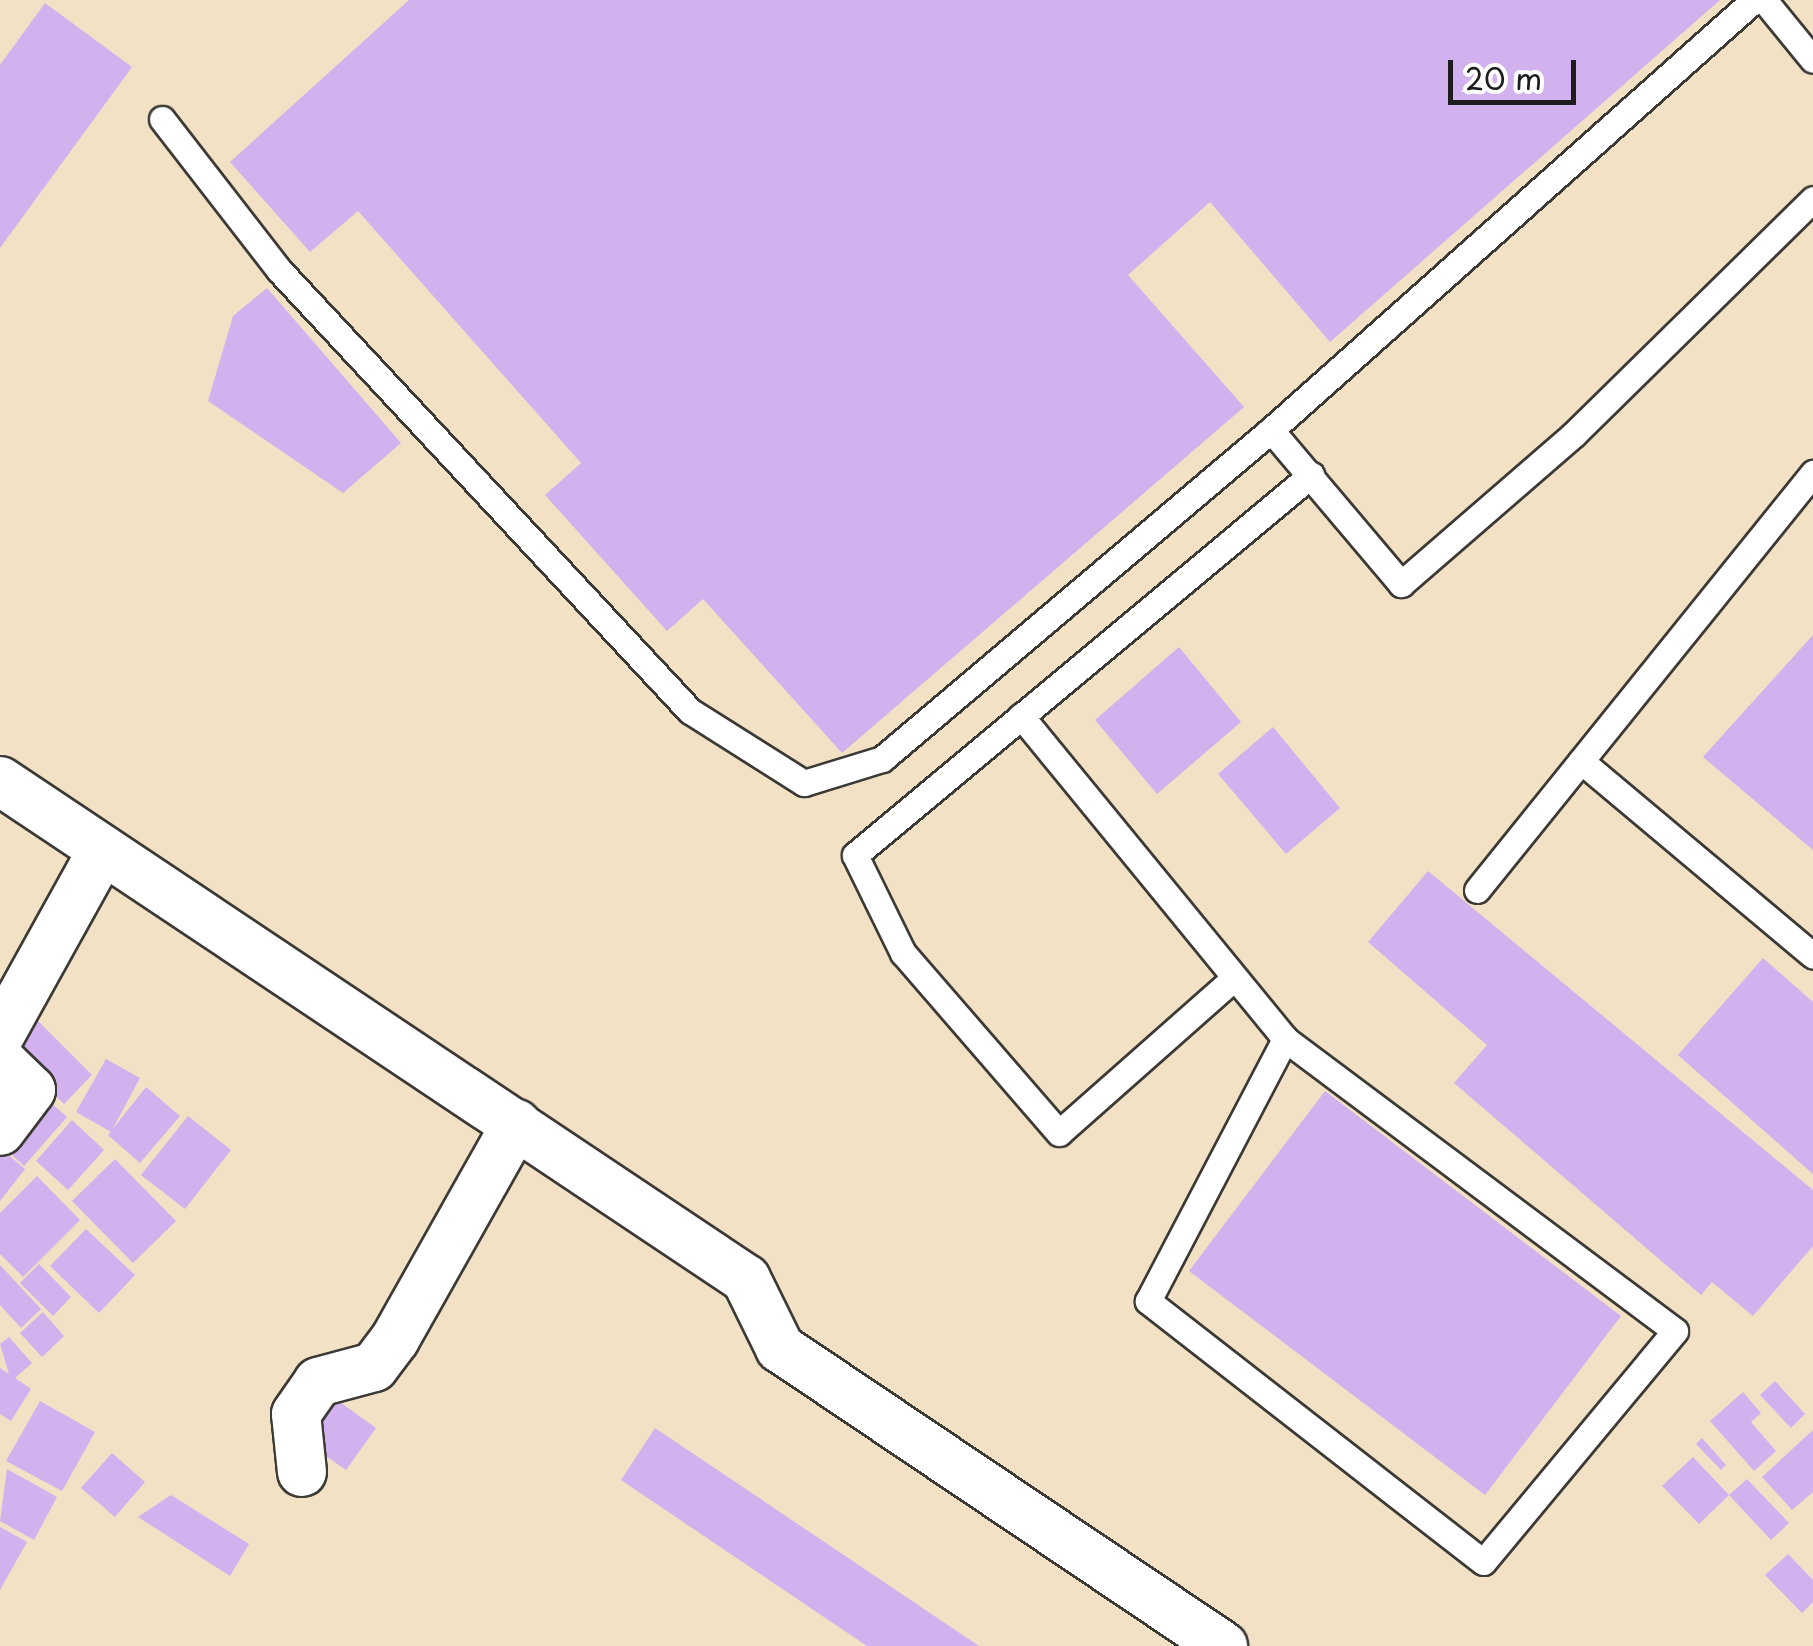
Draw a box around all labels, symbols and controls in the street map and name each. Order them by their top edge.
scale bar [1453,40,1580,102]
text: 20 m [1465,55,1542,100]

